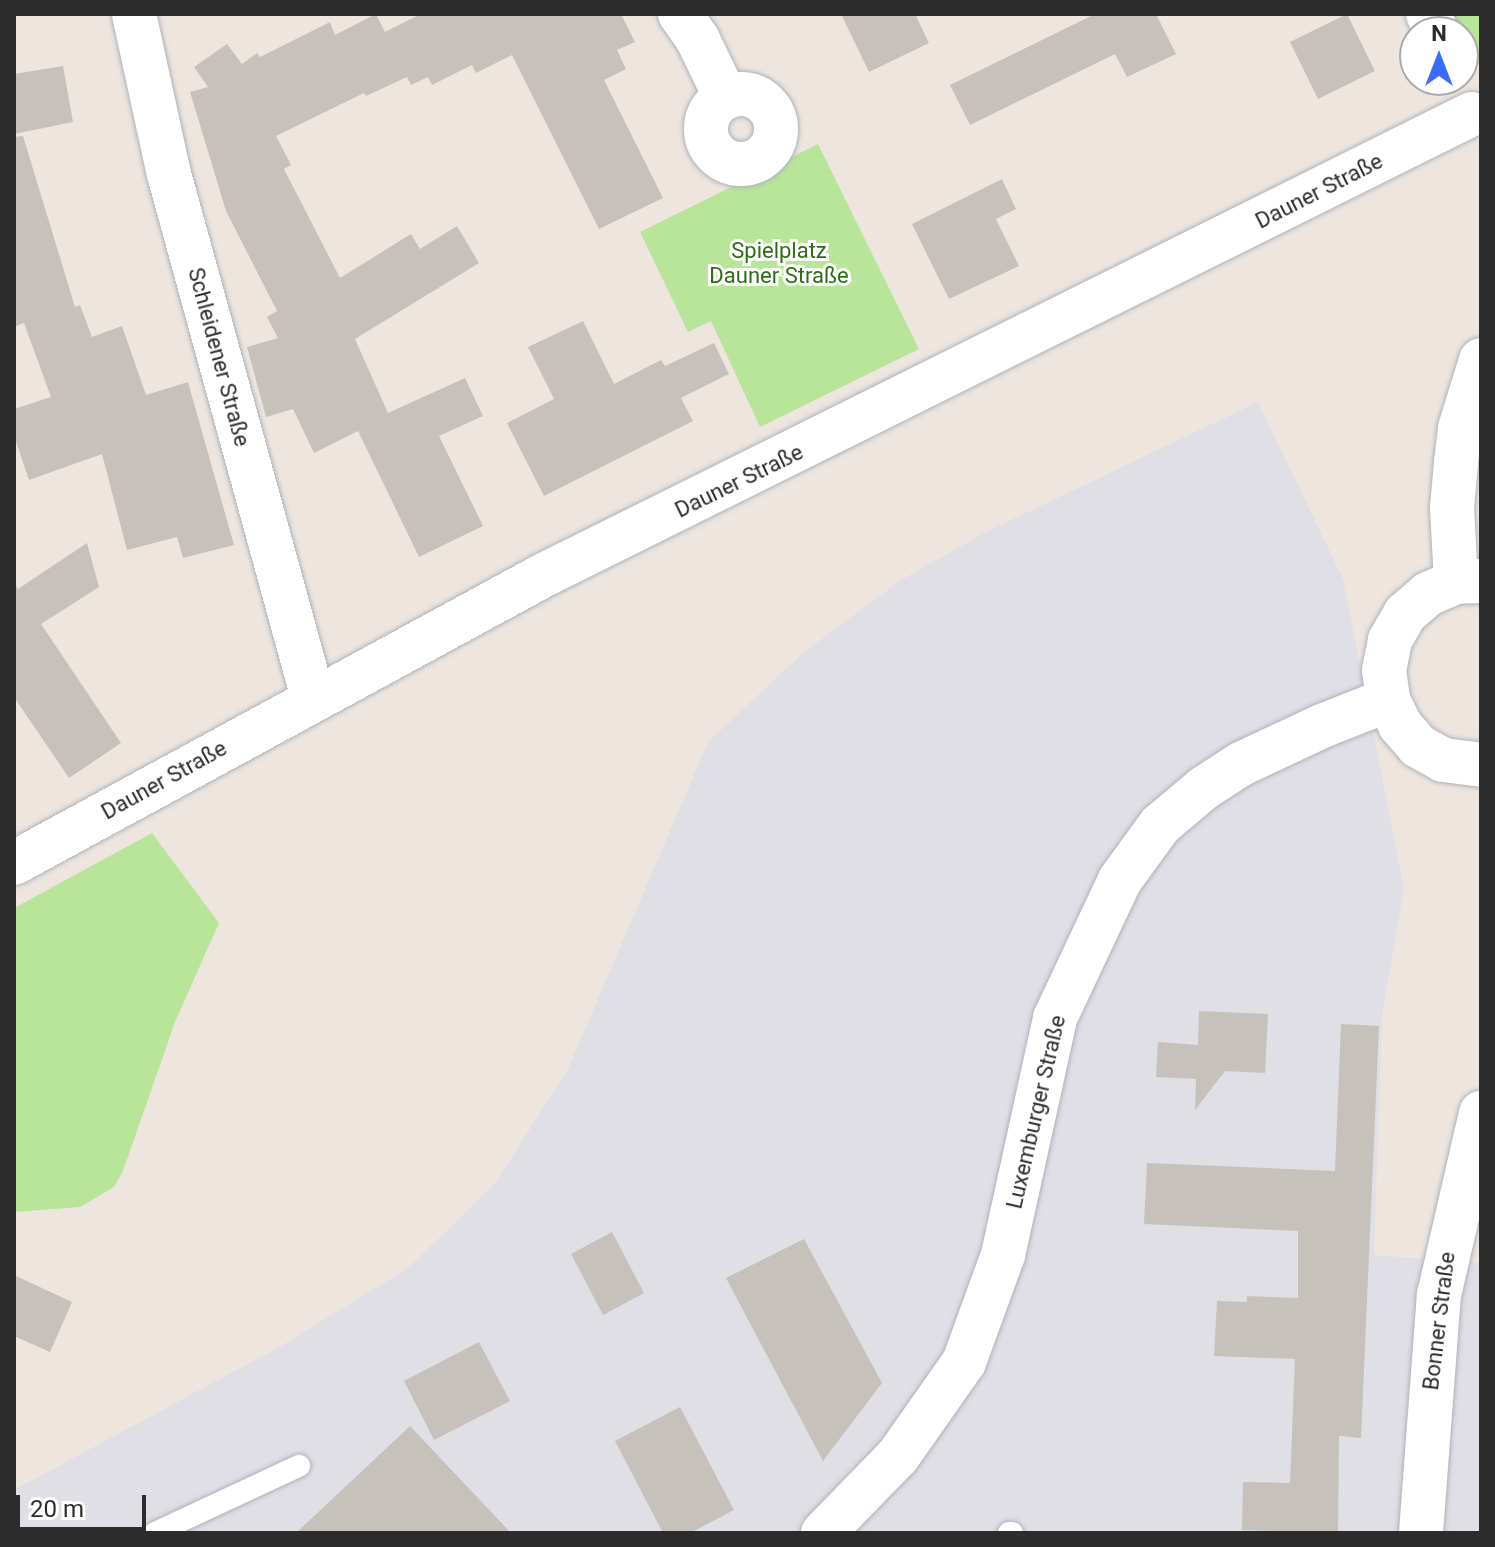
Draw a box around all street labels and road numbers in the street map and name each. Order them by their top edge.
street label: Dauner Straße [1251,148,1387,234]
street label: Schleidener Straße [182,265,256,449]
street label: Dauner Straße [671,439,807,523]
street label: Dauner Straße [97,735,231,825]
street label: Luxemburger Straße [1001,1013,1071,1211]
street label: Bonner Straße [1417,1250,1461,1392]

